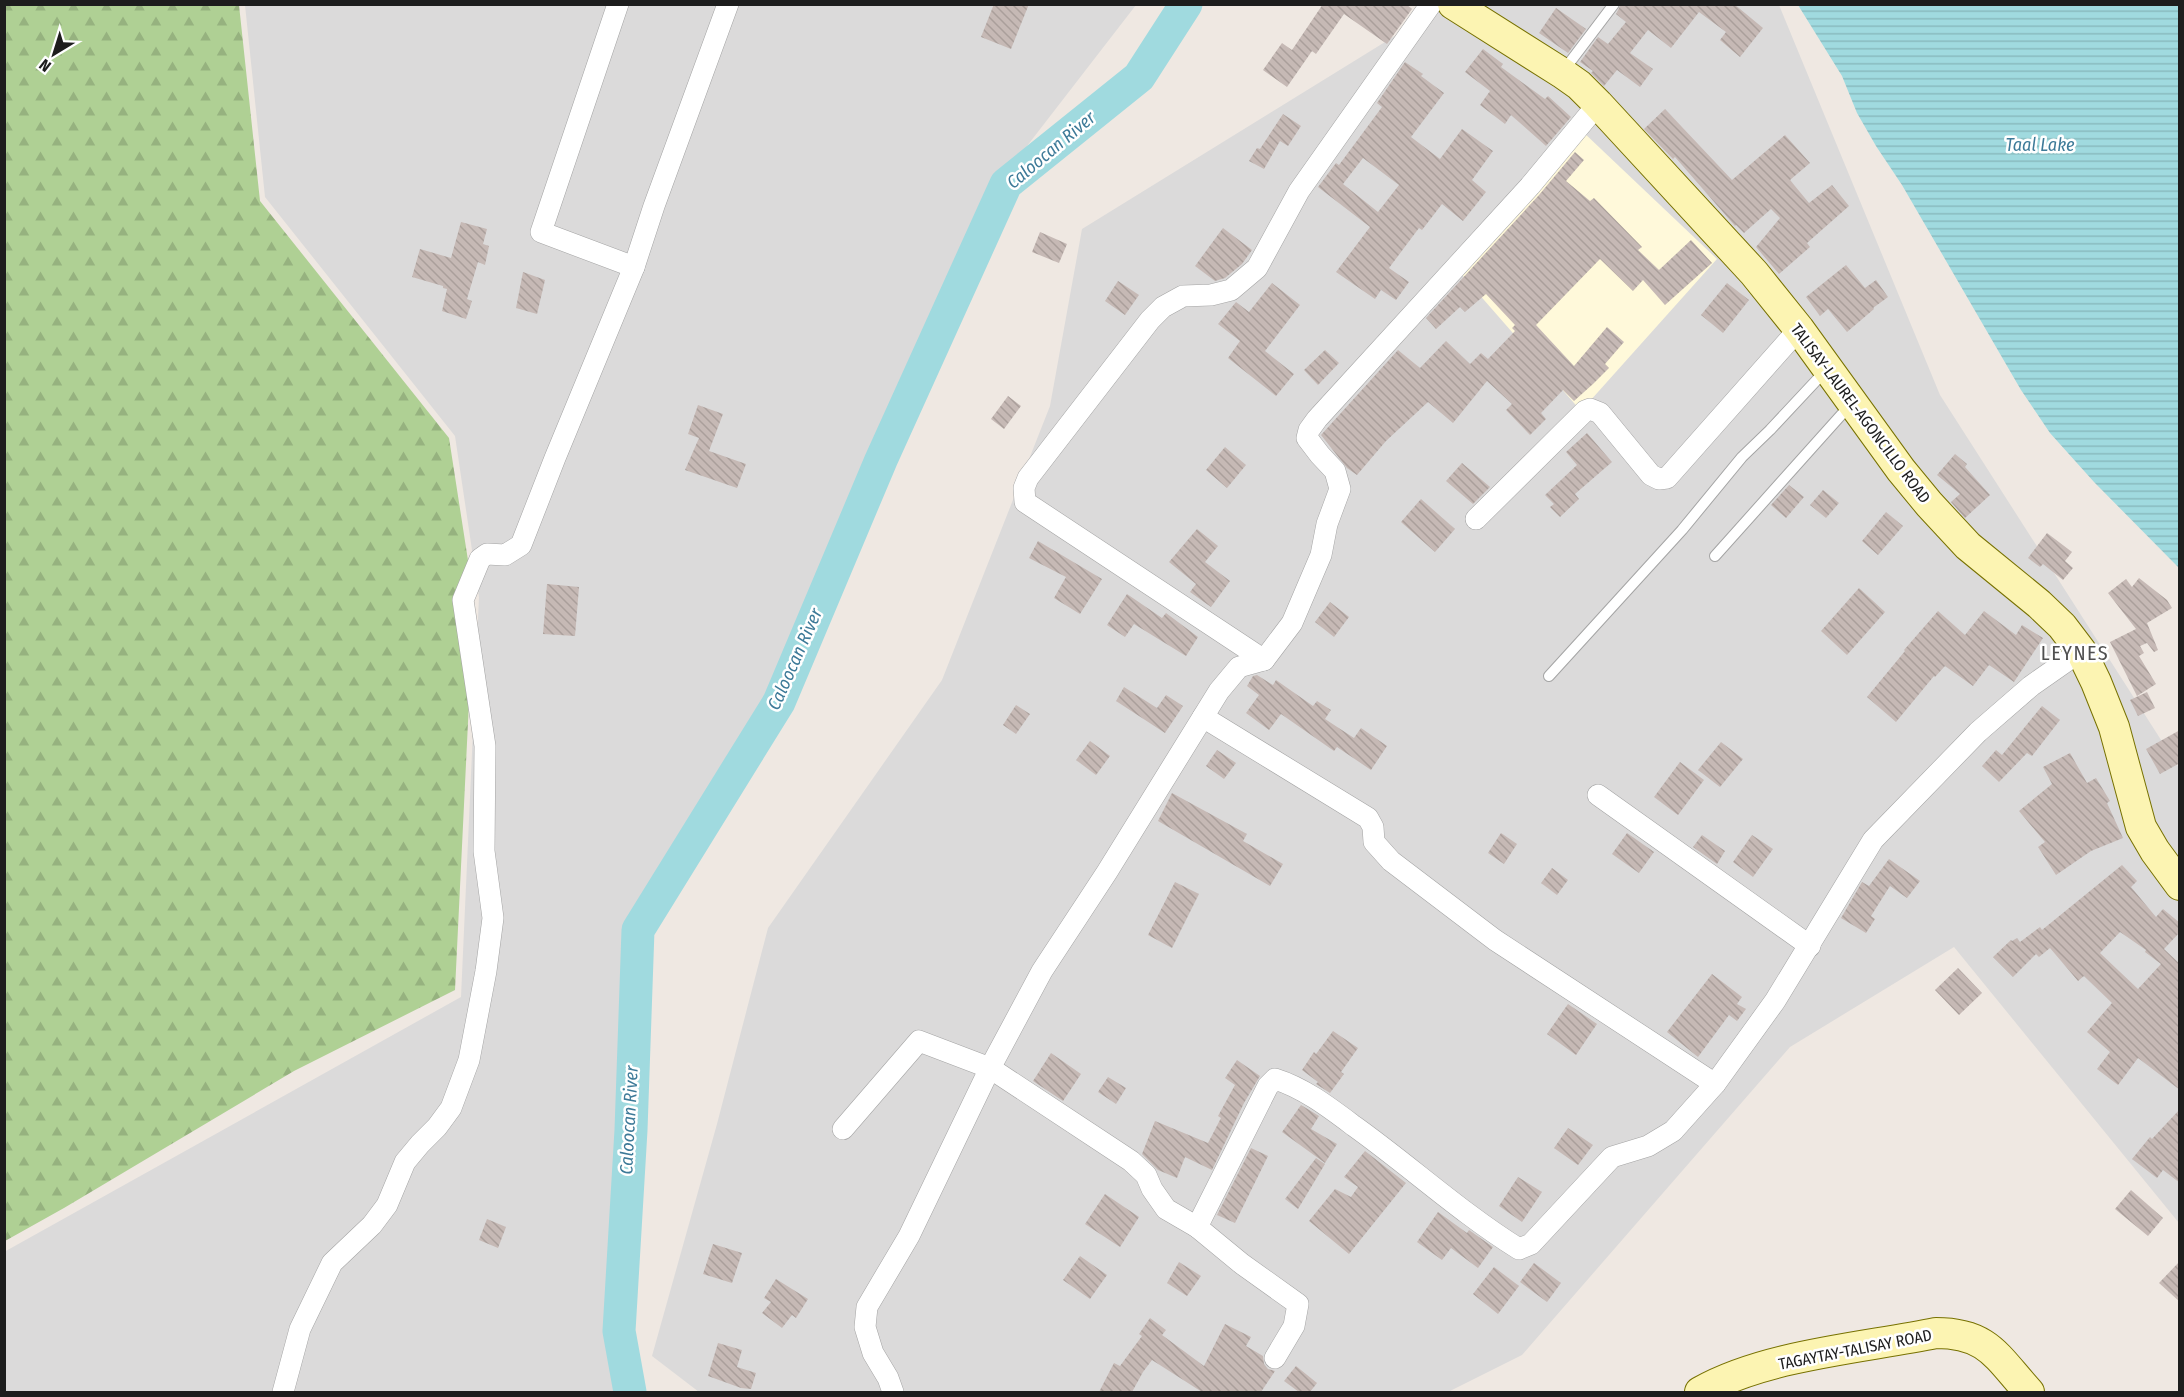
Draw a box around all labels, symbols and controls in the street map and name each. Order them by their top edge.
north arrow [24,24,84,84]
text: N [35,55,55,76]
water label: Caloocan River [1002,106,1100,193]
water label: Taal Lake [2005,134,2075,156]
street label: TALISAY-LAUREL-AGONCILLO ROAD [1787,320,1934,507]
water label: Caloocan River [763,604,827,713]
district label: LEYNES [2041,641,2109,665]
water label: Caloocan River [615,1064,643,1175]
street label: TAGAYTAY-TALISAY ROAD [1777,1325,1933,1374]

